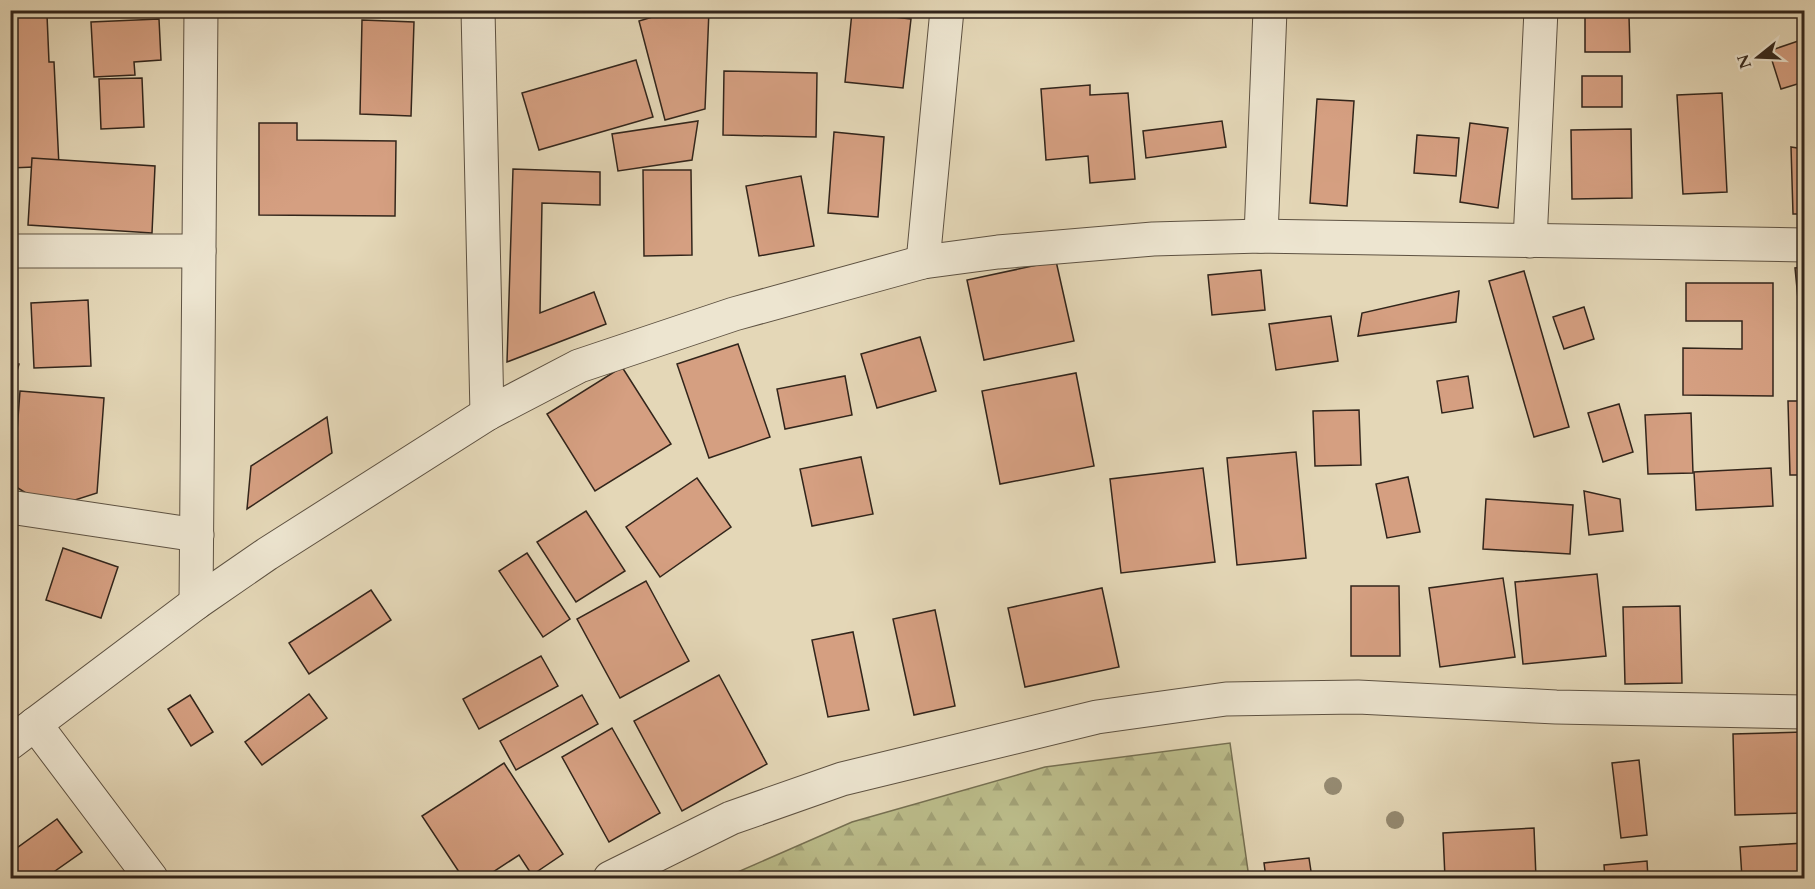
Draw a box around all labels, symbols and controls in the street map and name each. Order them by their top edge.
north arrow [1728,27,1788,87]
text: N [1732,51,1757,71]

